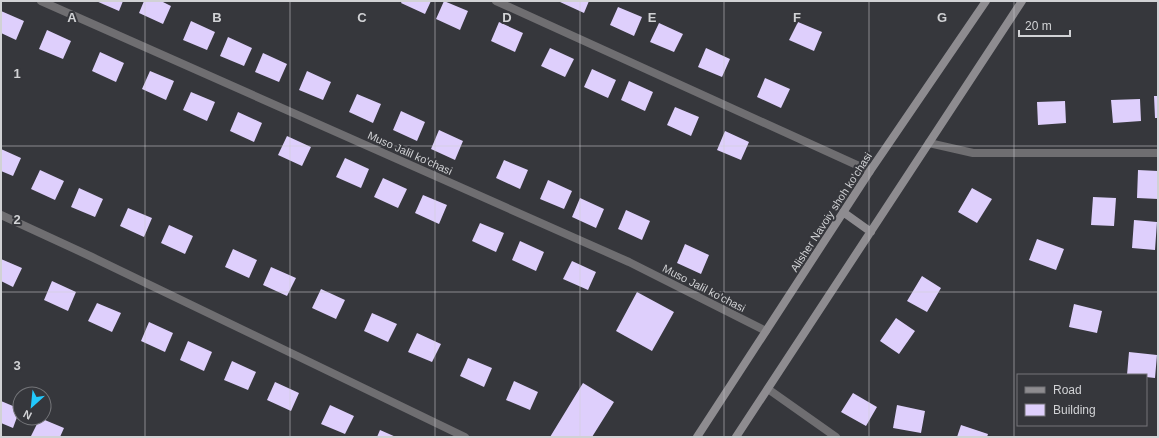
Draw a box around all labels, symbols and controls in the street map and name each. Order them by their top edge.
text: A [67,10,77,25]
text: B [212,10,222,25]
text: C [357,10,367,25]
text: D [502,10,512,25]
text: E [648,10,657,25]
text: F [793,10,801,25]
text: G [937,10,947,25]
scale bar [1019,12,1070,38]
text: 20 m [1025,19,1052,33]
text: 1 [13,66,21,81]
street label: Muso Jalil ko'chasi [366,129,454,177]
street label: Alisher Navoiy shoh ko'chasi [788,150,874,274]
text: 2 [13,212,21,227]
street label: Muso Jalil ko'chasi [661,262,747,314]
text: 3 [13,358,21,373]
legend [1017,374,1147,426]
text: Road [1053,383,1082,397]
north arrow [12,386,52,426]
text: Building [1053,403,1096,417]
text: N [21,408,34,422]

